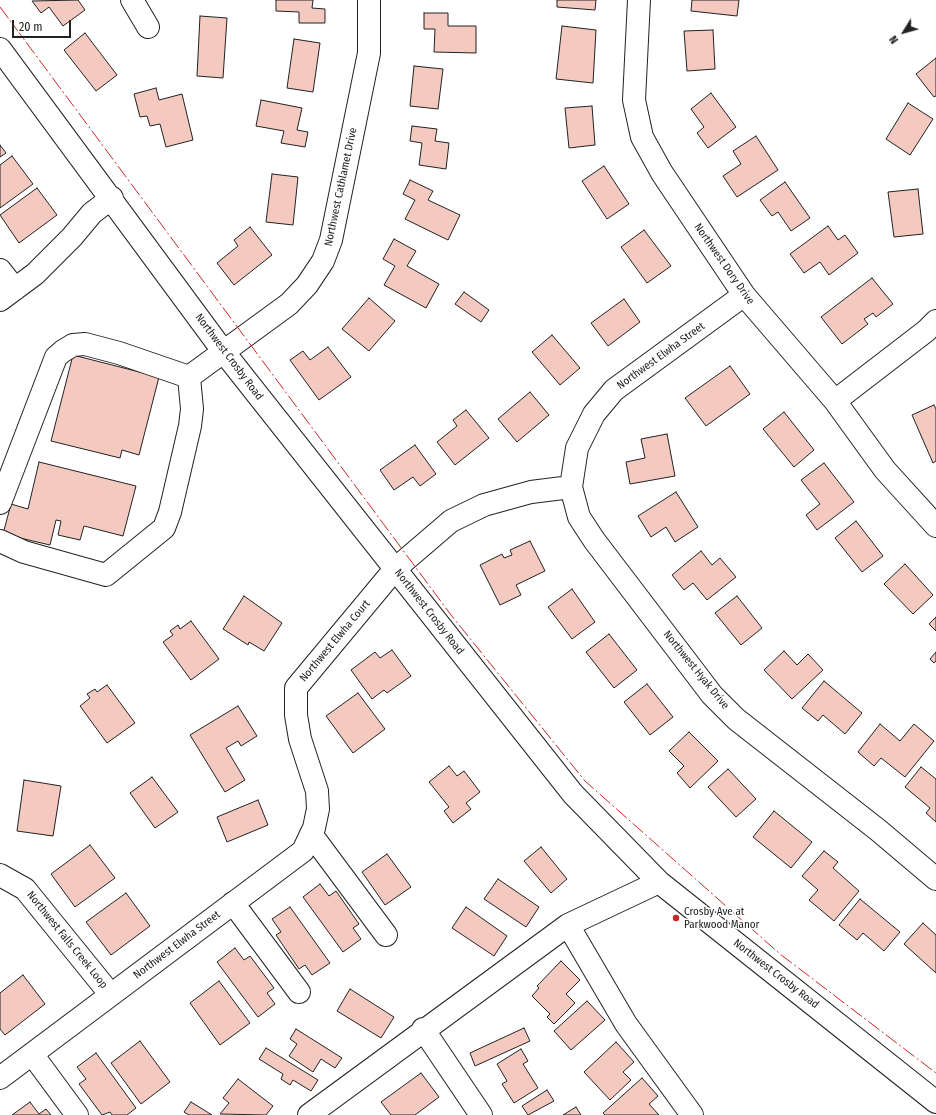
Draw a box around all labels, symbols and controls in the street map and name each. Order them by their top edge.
scale bar [14,12,73,38]
north arrow [884,12,924,52]
text: 20 m [19,20,43,34]
text: N [887,33,901,46]
street label: Northwest Cathlamet Drive [322,126,360,248]
street label: Northwest Dory Drive [691,221,757,307]
street label: Northwest Crosby Road [192,311,266,403]
street label: Northwest Elwha Street [615,320,707,392]
street label: Northwest Crosby Road [392,567,466,657]
street label: Northwest Elwha Court [297,597,373,685]
street label: Northwest Hyak Drive [660,628,732,712]
street label: Northwest Falls Creek Loop [24,889,110,991]
place label: Crosby Ave at Parkwood Manor [684,905,759,931]
street label: Northwest Elwha Street [131,908,223,982]
marker: Crosby Ave at Parkwood Manor [671,913,681,923]
street label: Northwest Crosby Road [731,937,821,1011]

